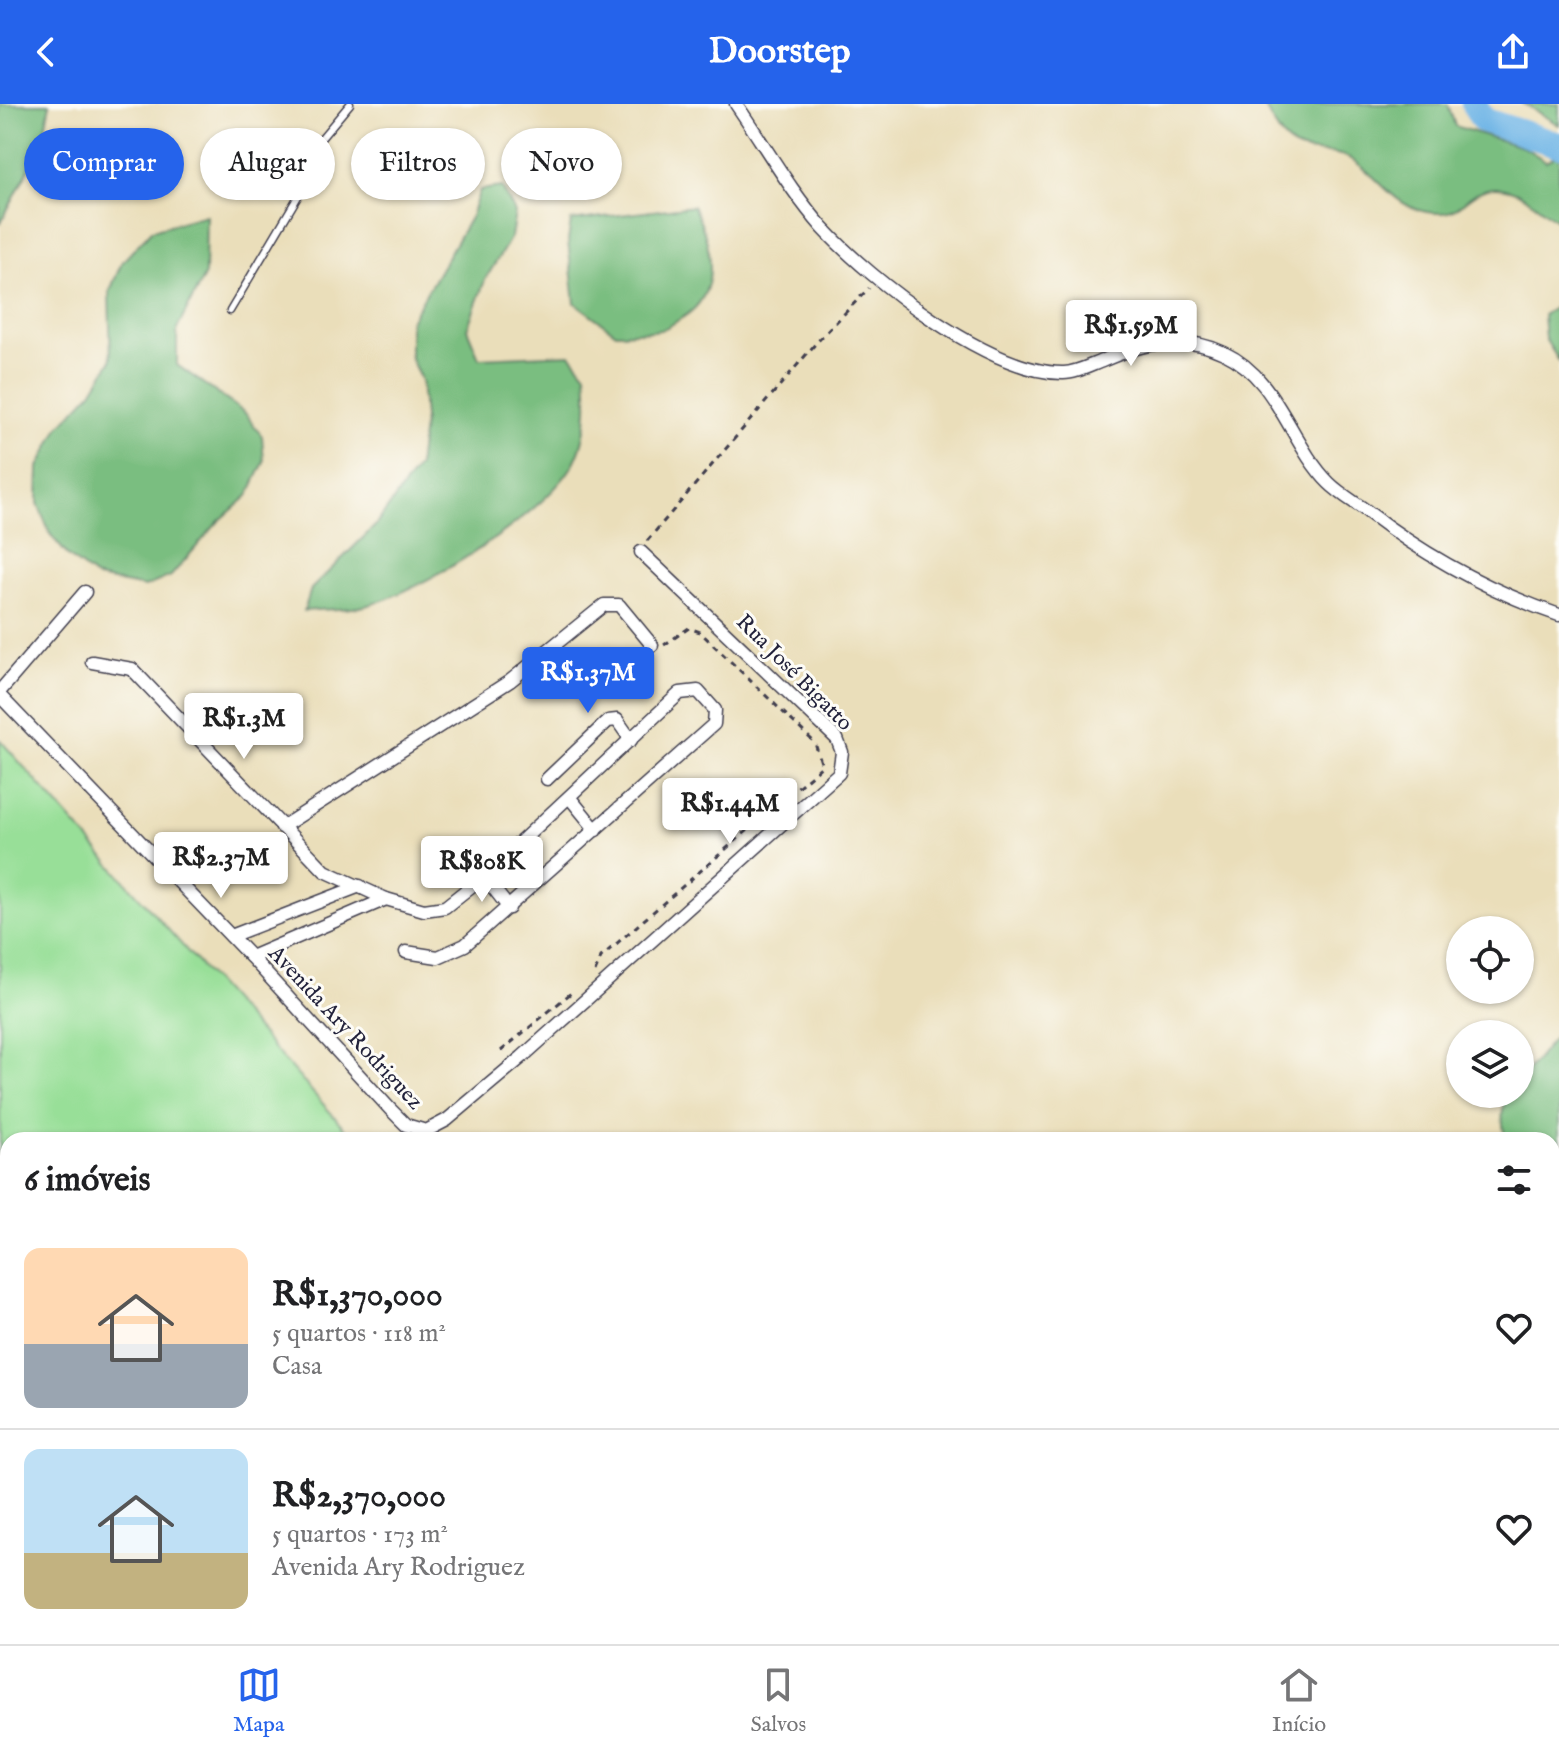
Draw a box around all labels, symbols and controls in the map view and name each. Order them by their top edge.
text: Doorstep [709,29,850,75]
icon: back [24,30,68,74]
icon: share [1491,30,1535,74]
chip: Comprar [24,128,184,200]
chip: Alugar [200,128,335,200]
chip: Filtros [351,128,485,200]
chip: Novo [501,128,622,200]
pin: R$1.59M [1057,300,1205,368]
text: R$1.59M [1084,309,1178,342]
street label: Rua José Bigatto [730,609,858,737]
pin: R$1.37M [514,647,662,715]
text: R$1.37M [540,656,636,689]
pin: R$1.3M [179,693,309,761]
text: R$1.3M [202,702,286,735]
pin: R$1.44M [656,778,804,846]
text: R$1.44M [680,787,780,820]
pin: R$2.37M [147,832,295,900]
pin: R$808K [417,836,547,904]
text: R$2.37M [172,841,270,874]
text: R$808K [439,845,525,878]
map controls [1446,916,1534,1108]
button: locate [1446,916,1534,1004]
street label: Avenida Ary Rodriguez [261,939,428,1116]
button: layers [1446,1020,1534,1108]
icon: filters [1492,1158,1536,1202]
text: 6 imóveis [24,1159,151,1202]
text: R$1,370,000 [272,1274,443,1317]
icon: home [88,1280,184,1376]
icon: heart [1492,1306,1536,1350]
text: 5 quartos · 118 m² [272,1317,446,1350]
text: Casa [272,1350,322,1383]
text: R$2,370,000 [272,1475,446,1518]
icon: home [88,1481,184,1577]
icon: heart [1492,1507,1536,1551]
text: 5 quartos · 173 m² [272,1518,448,1551]
text: Avenida Ary Rodriguez [272,1551,525,1584]
tab: Mapa [233,1663,285,1739]
tab: Salvos [750,1663,806,1739]
tab: Início [1272,1663,1326,1739]

